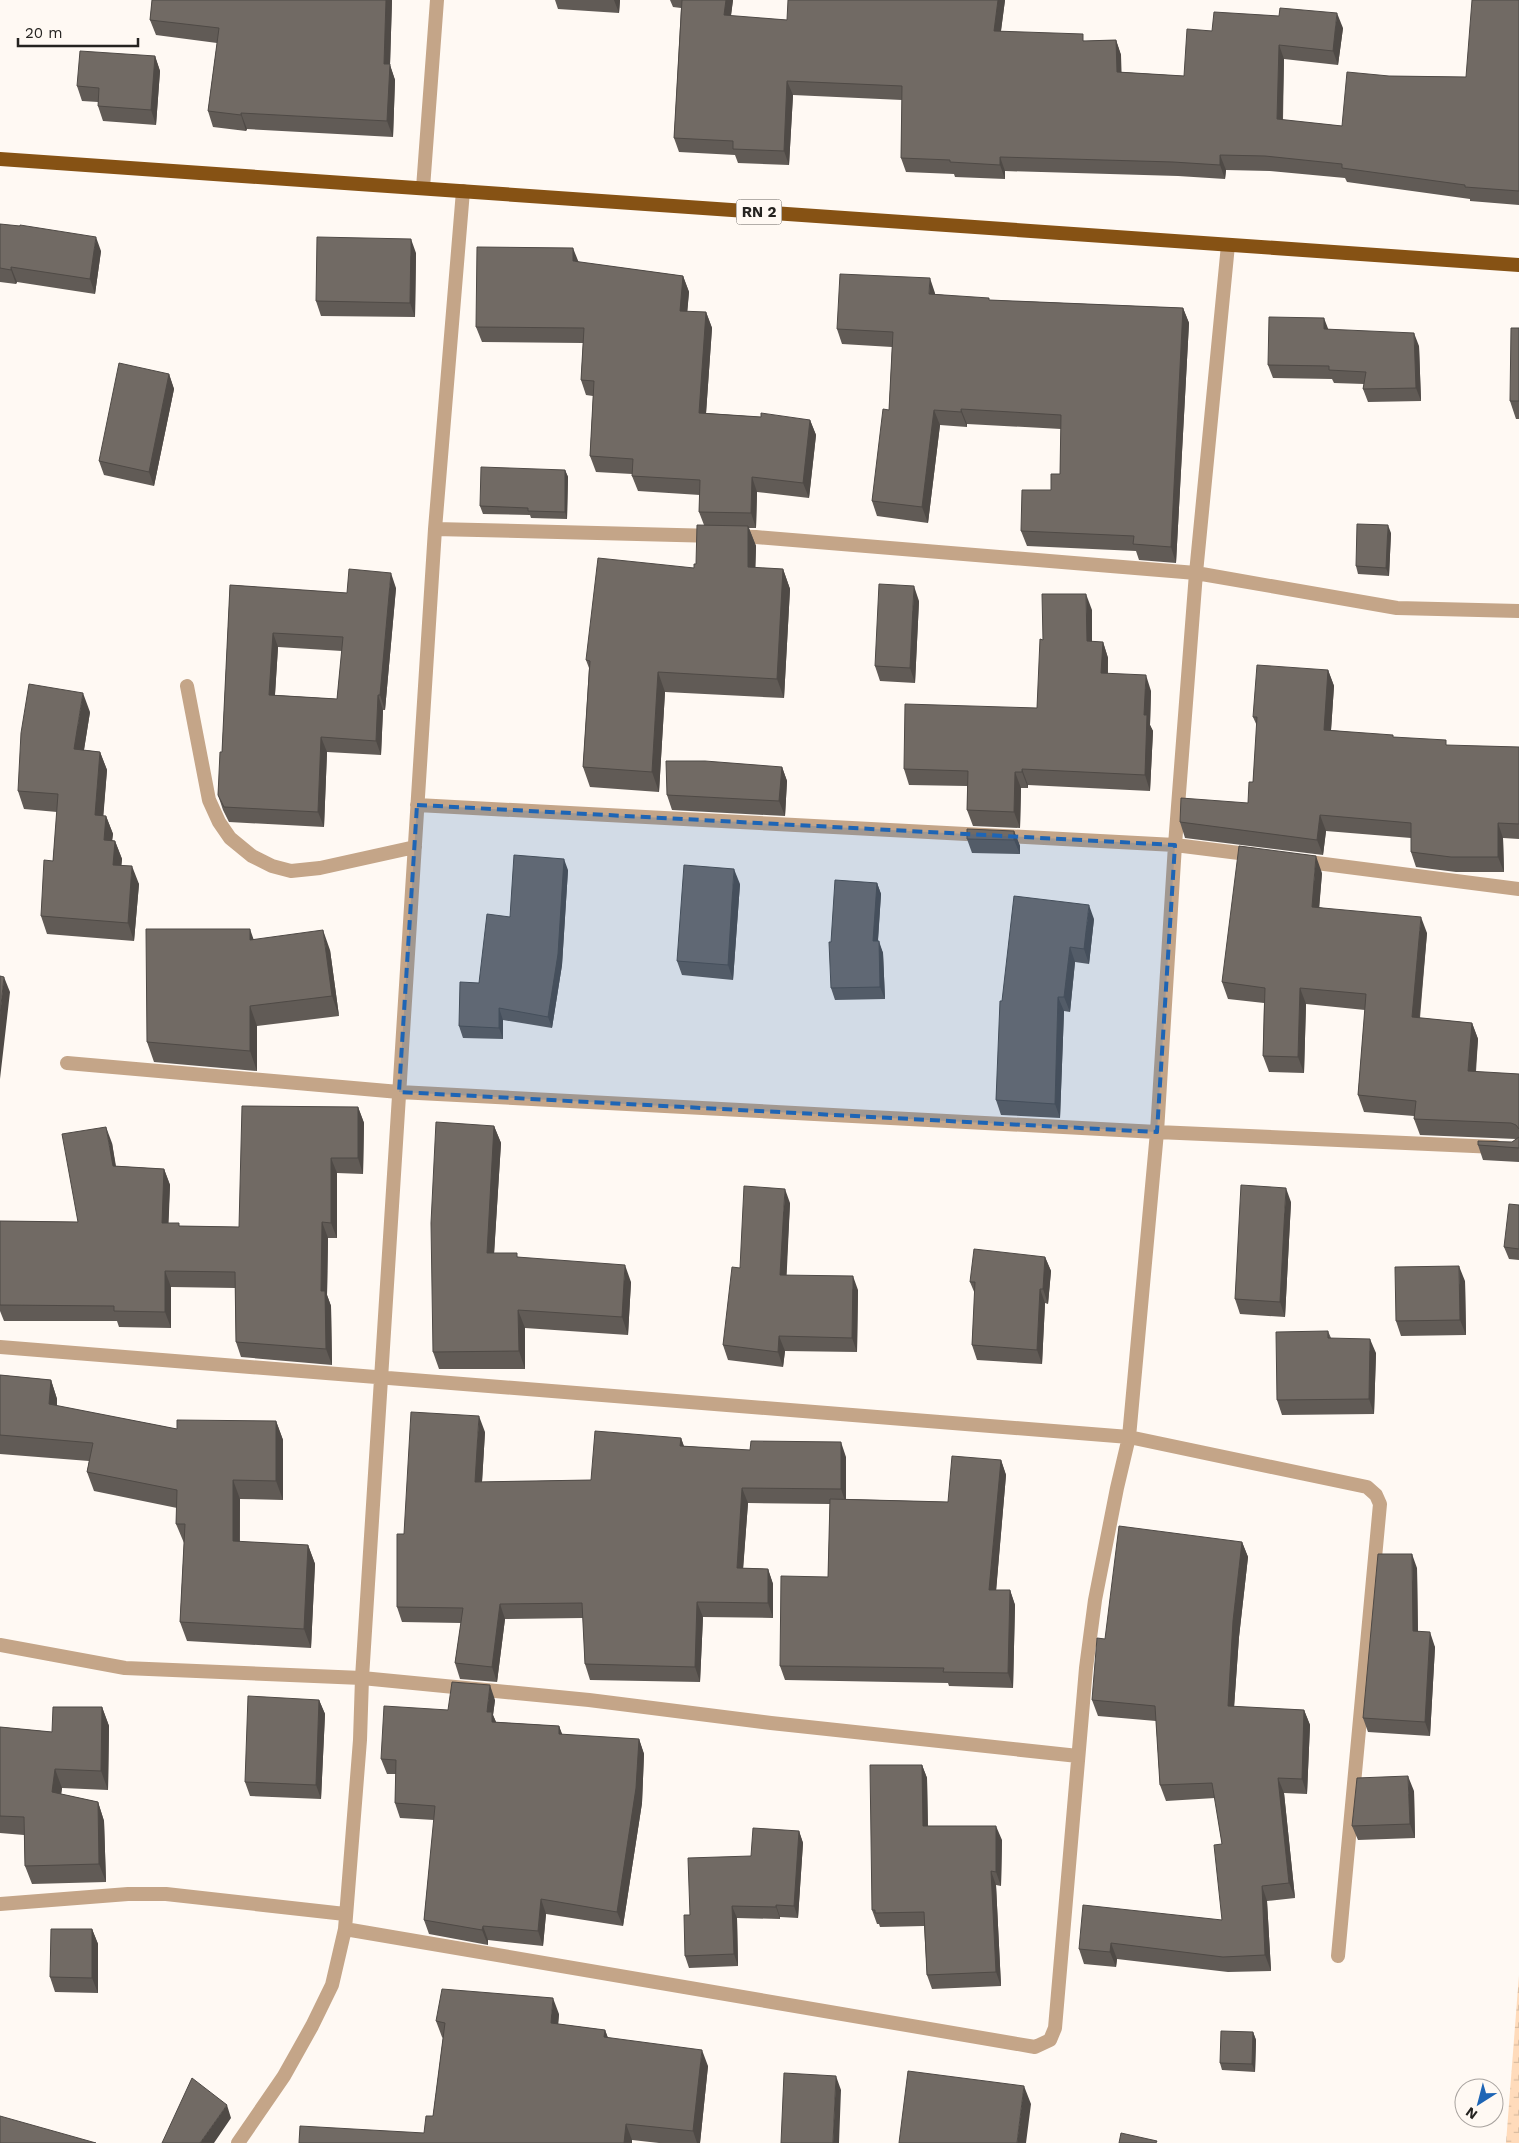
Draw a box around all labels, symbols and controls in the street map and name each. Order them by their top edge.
scale bar [18,15,138,47]
text: 20 m [25,24,63,42]
road number: RN 2 [736,200,782,224]
north arrow [1454,2078,1504,2128]
text: N [1462,2104,1480,2123]

